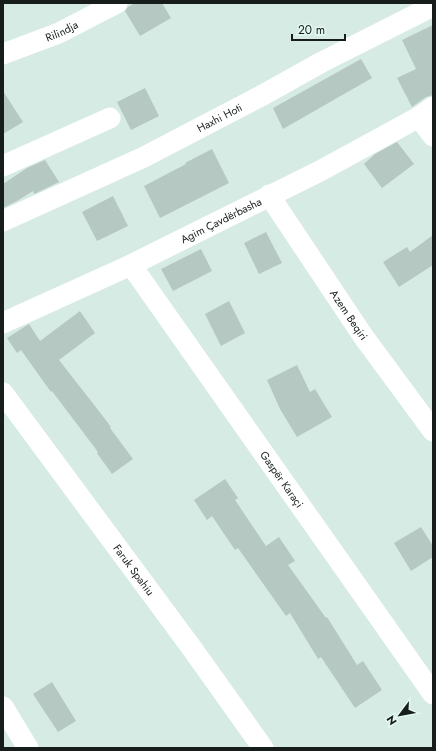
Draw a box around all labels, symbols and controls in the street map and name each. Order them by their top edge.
street label: Rilindja [43,16,81,45]
scale bar [292,16,345,42]
text: 20 m [298,21,325,39]
street label: Haxhi Hoti [194,99,245,136]
street label: Agim Çavdërbasha [178,193,264,247]
street label: Azem Beqiri [326,286,372,344]
street label: Gaspër Karaçi [256,448,307,511]
street label: Faruk Spahiu [110,541,158,599]
north arrow [380,695,420,735]
text: N [382,712,401,728]

